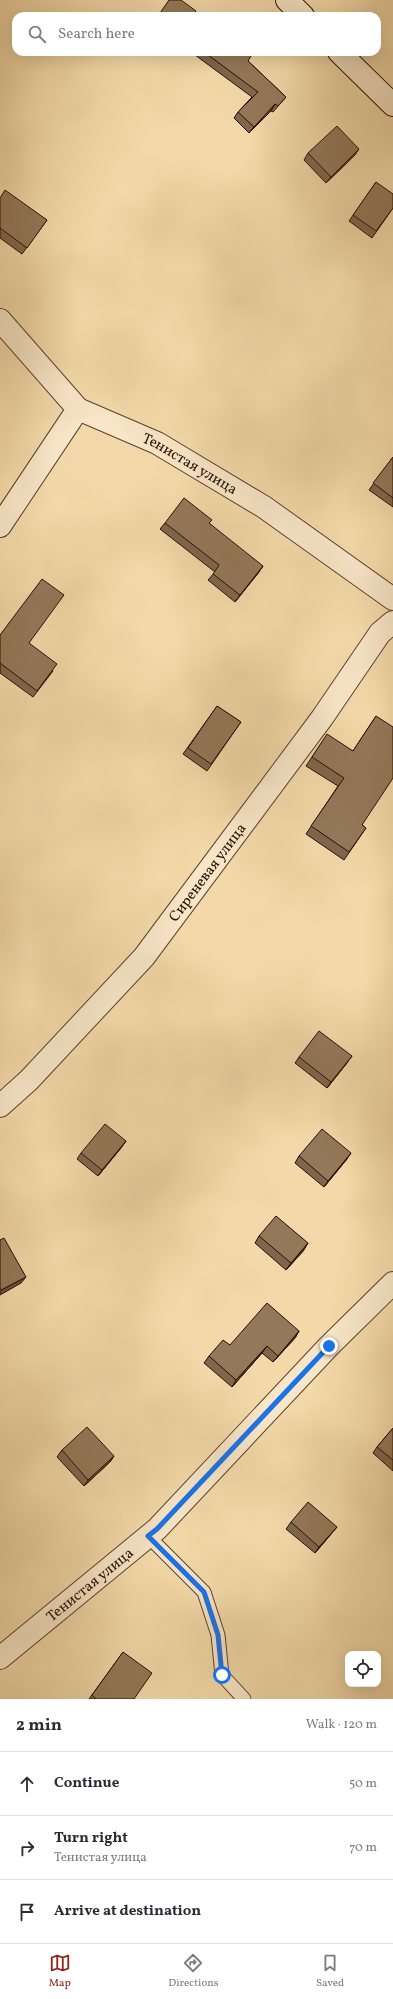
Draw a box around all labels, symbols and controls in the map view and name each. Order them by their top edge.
search box [12,12,381,56]
icon: search [26,23,48,45]
text: Search here [58,24,135,45]
street label: Тенистая улица [139,429,241,501]
street label: Сиреневая улица [165,819,252,927]
route end [320,1337,338,1355]
street label: Тенистая улица [43,1543,139,1628]
map controls [345,1651,381,1687]
button: locate [345,1651,381,1687]
route start [213,1666,231,1684]
text: 2 min [16,1714,62,1737]
text: Walk · 120 m [306,1716,377,1734]
icon: ahead [16,1773,38,1795]
text: Continue [54,1773,119,1794]
text: 50 m [349,1775,377,1793]
text: Turn right [54,1828,128,1849]
icon: right [16,1837,38,1859]
text: 70 m [349,1839,377,1857]
text: Тенистая улица [54,1849,147,1867]
icon: arrive [16,1901,38,1923]
text: Arrive at destination [54,1901,201,1922]
tab: Map [49,1952,71,1991]
tab: Directions [168,1952,219,1991]
tab: Saved [316,1952,344,1991]

